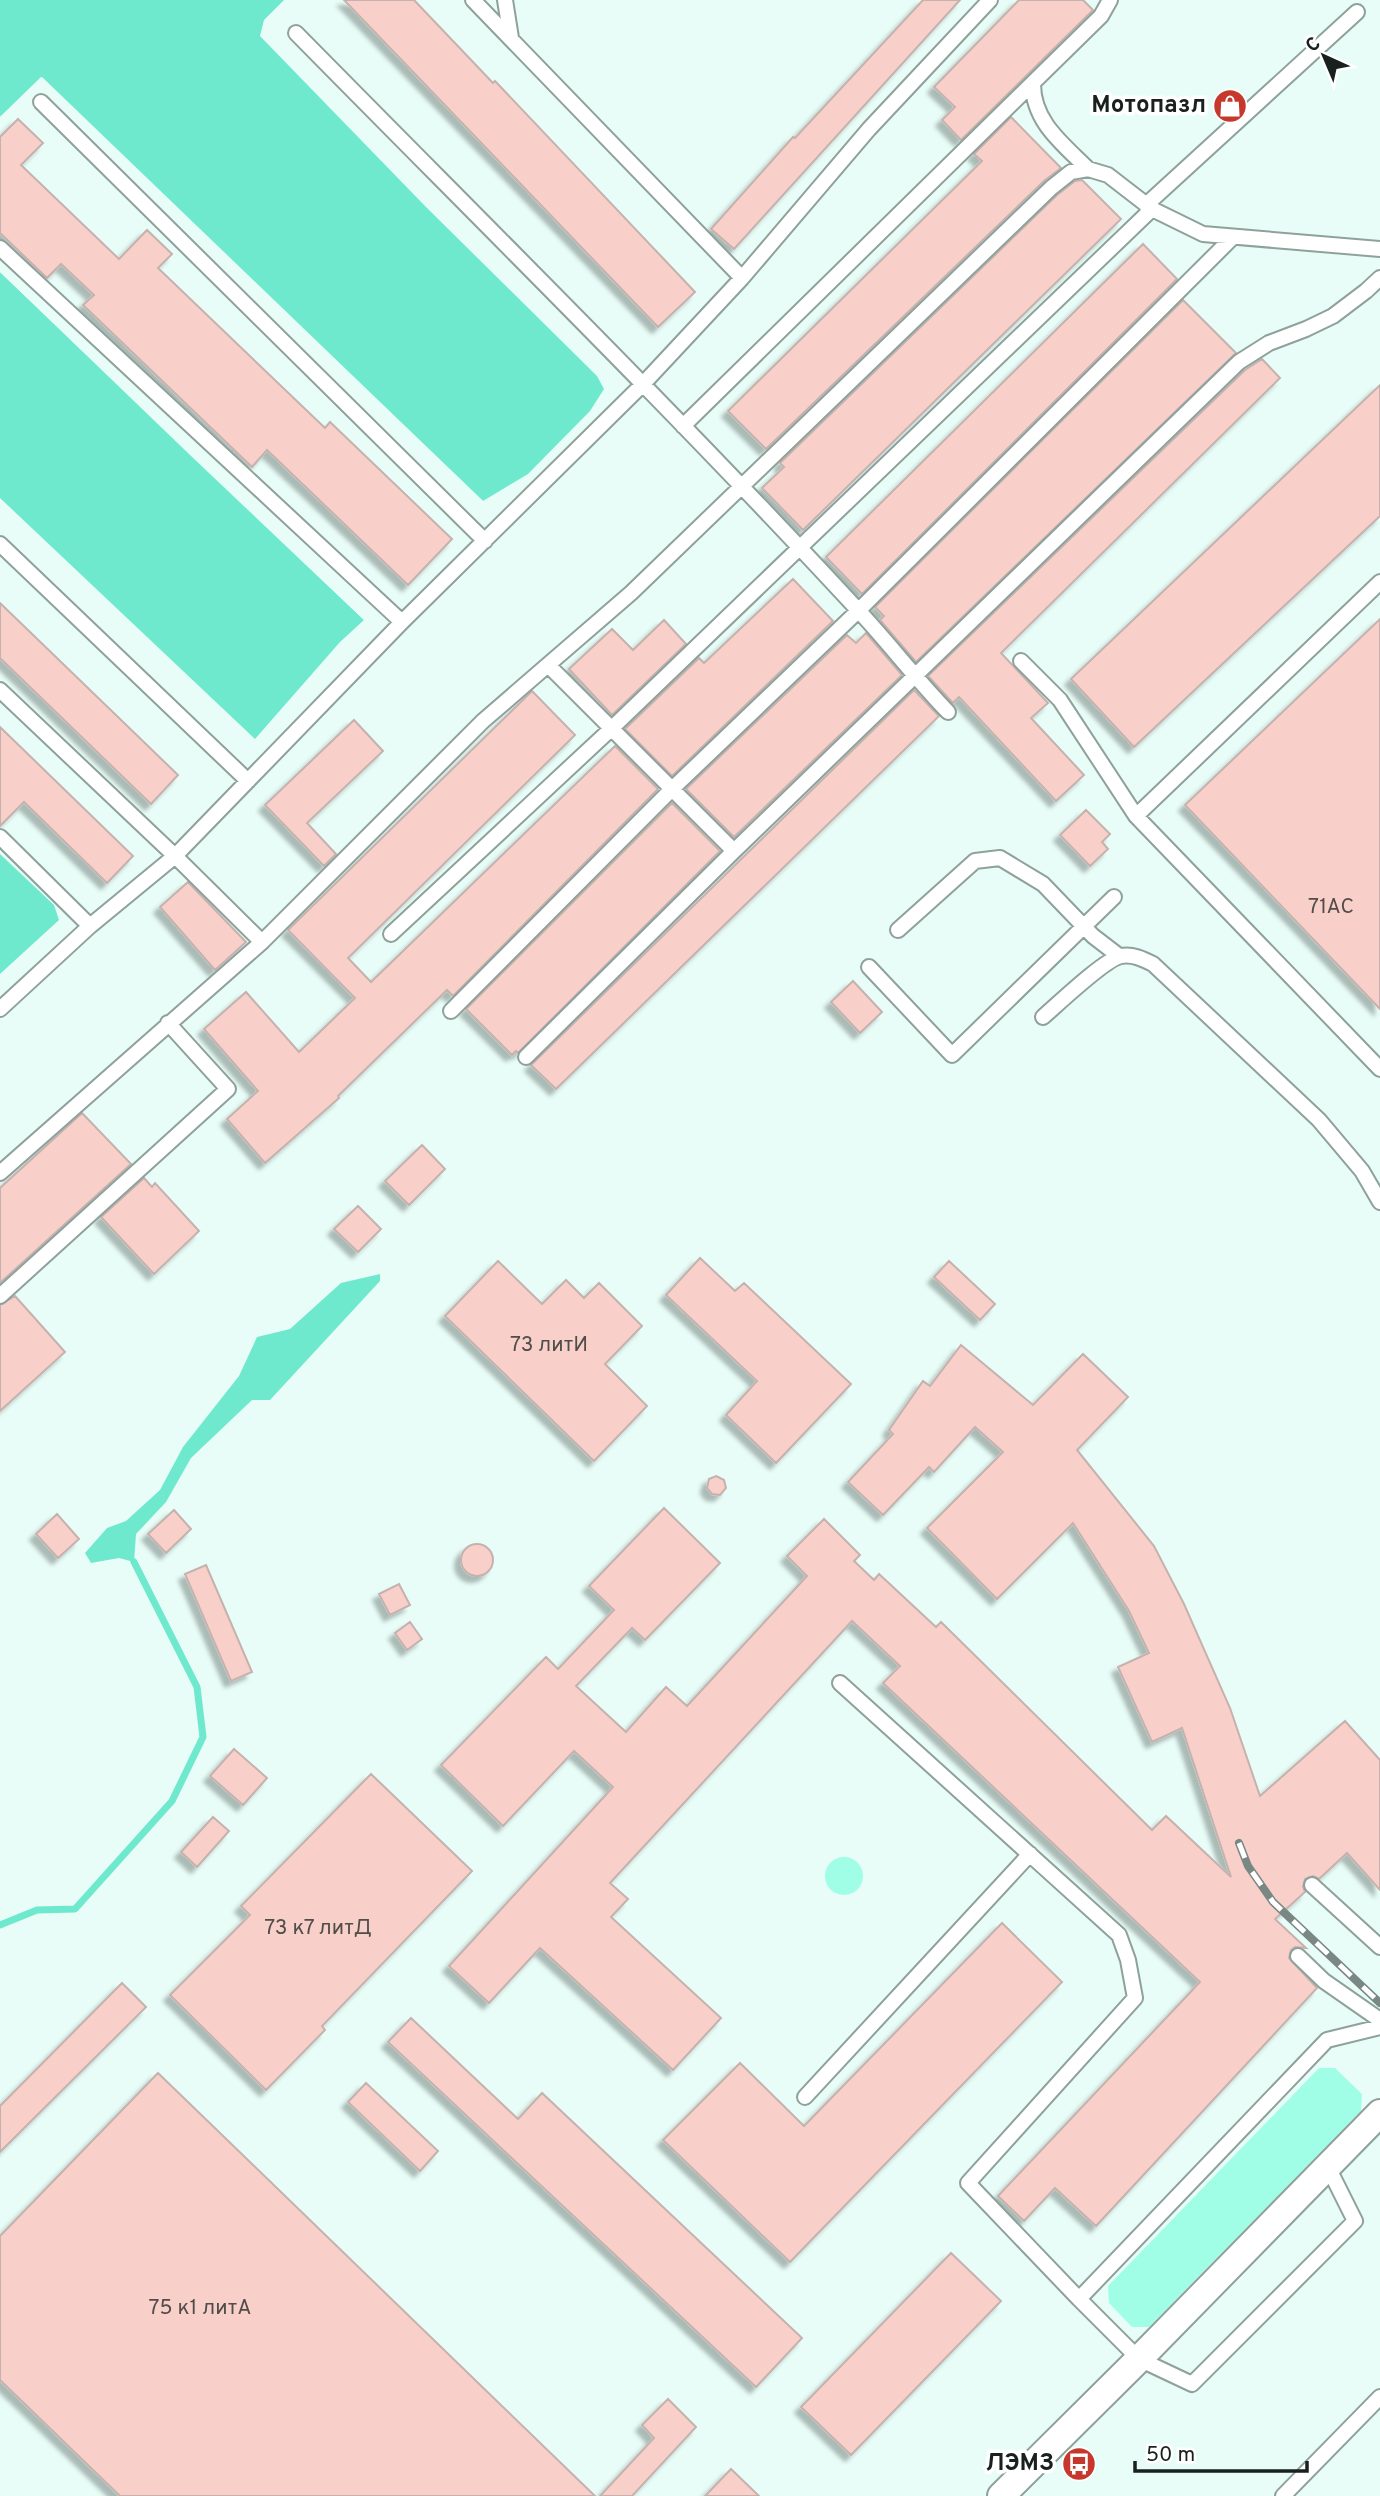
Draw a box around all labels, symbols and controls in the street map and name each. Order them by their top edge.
north arrow [1289,21,1359,91]
text: С [1301,32,1326,58]
shop icon: Мотопазл [1211,87,1249,125]
place label: Мотопазл [1091,91,1206,121]
house number: 71АС [1308,894,1354,921]
house number: 73 литИ [510,1332,588,1359]
house number: 73 к7 литД [264,1915,372,1942]
house number: 75 к1 литА [149,2295,251,2322]
scale bar [1135,2430,1306,2474]
text: 50 m [1146,2442,1195,2469]
bus stop icon: ЛЭМЗ [1060,2445,1098,2483]
place label: ЛЭМЗ [986,2449,1054,2479]

